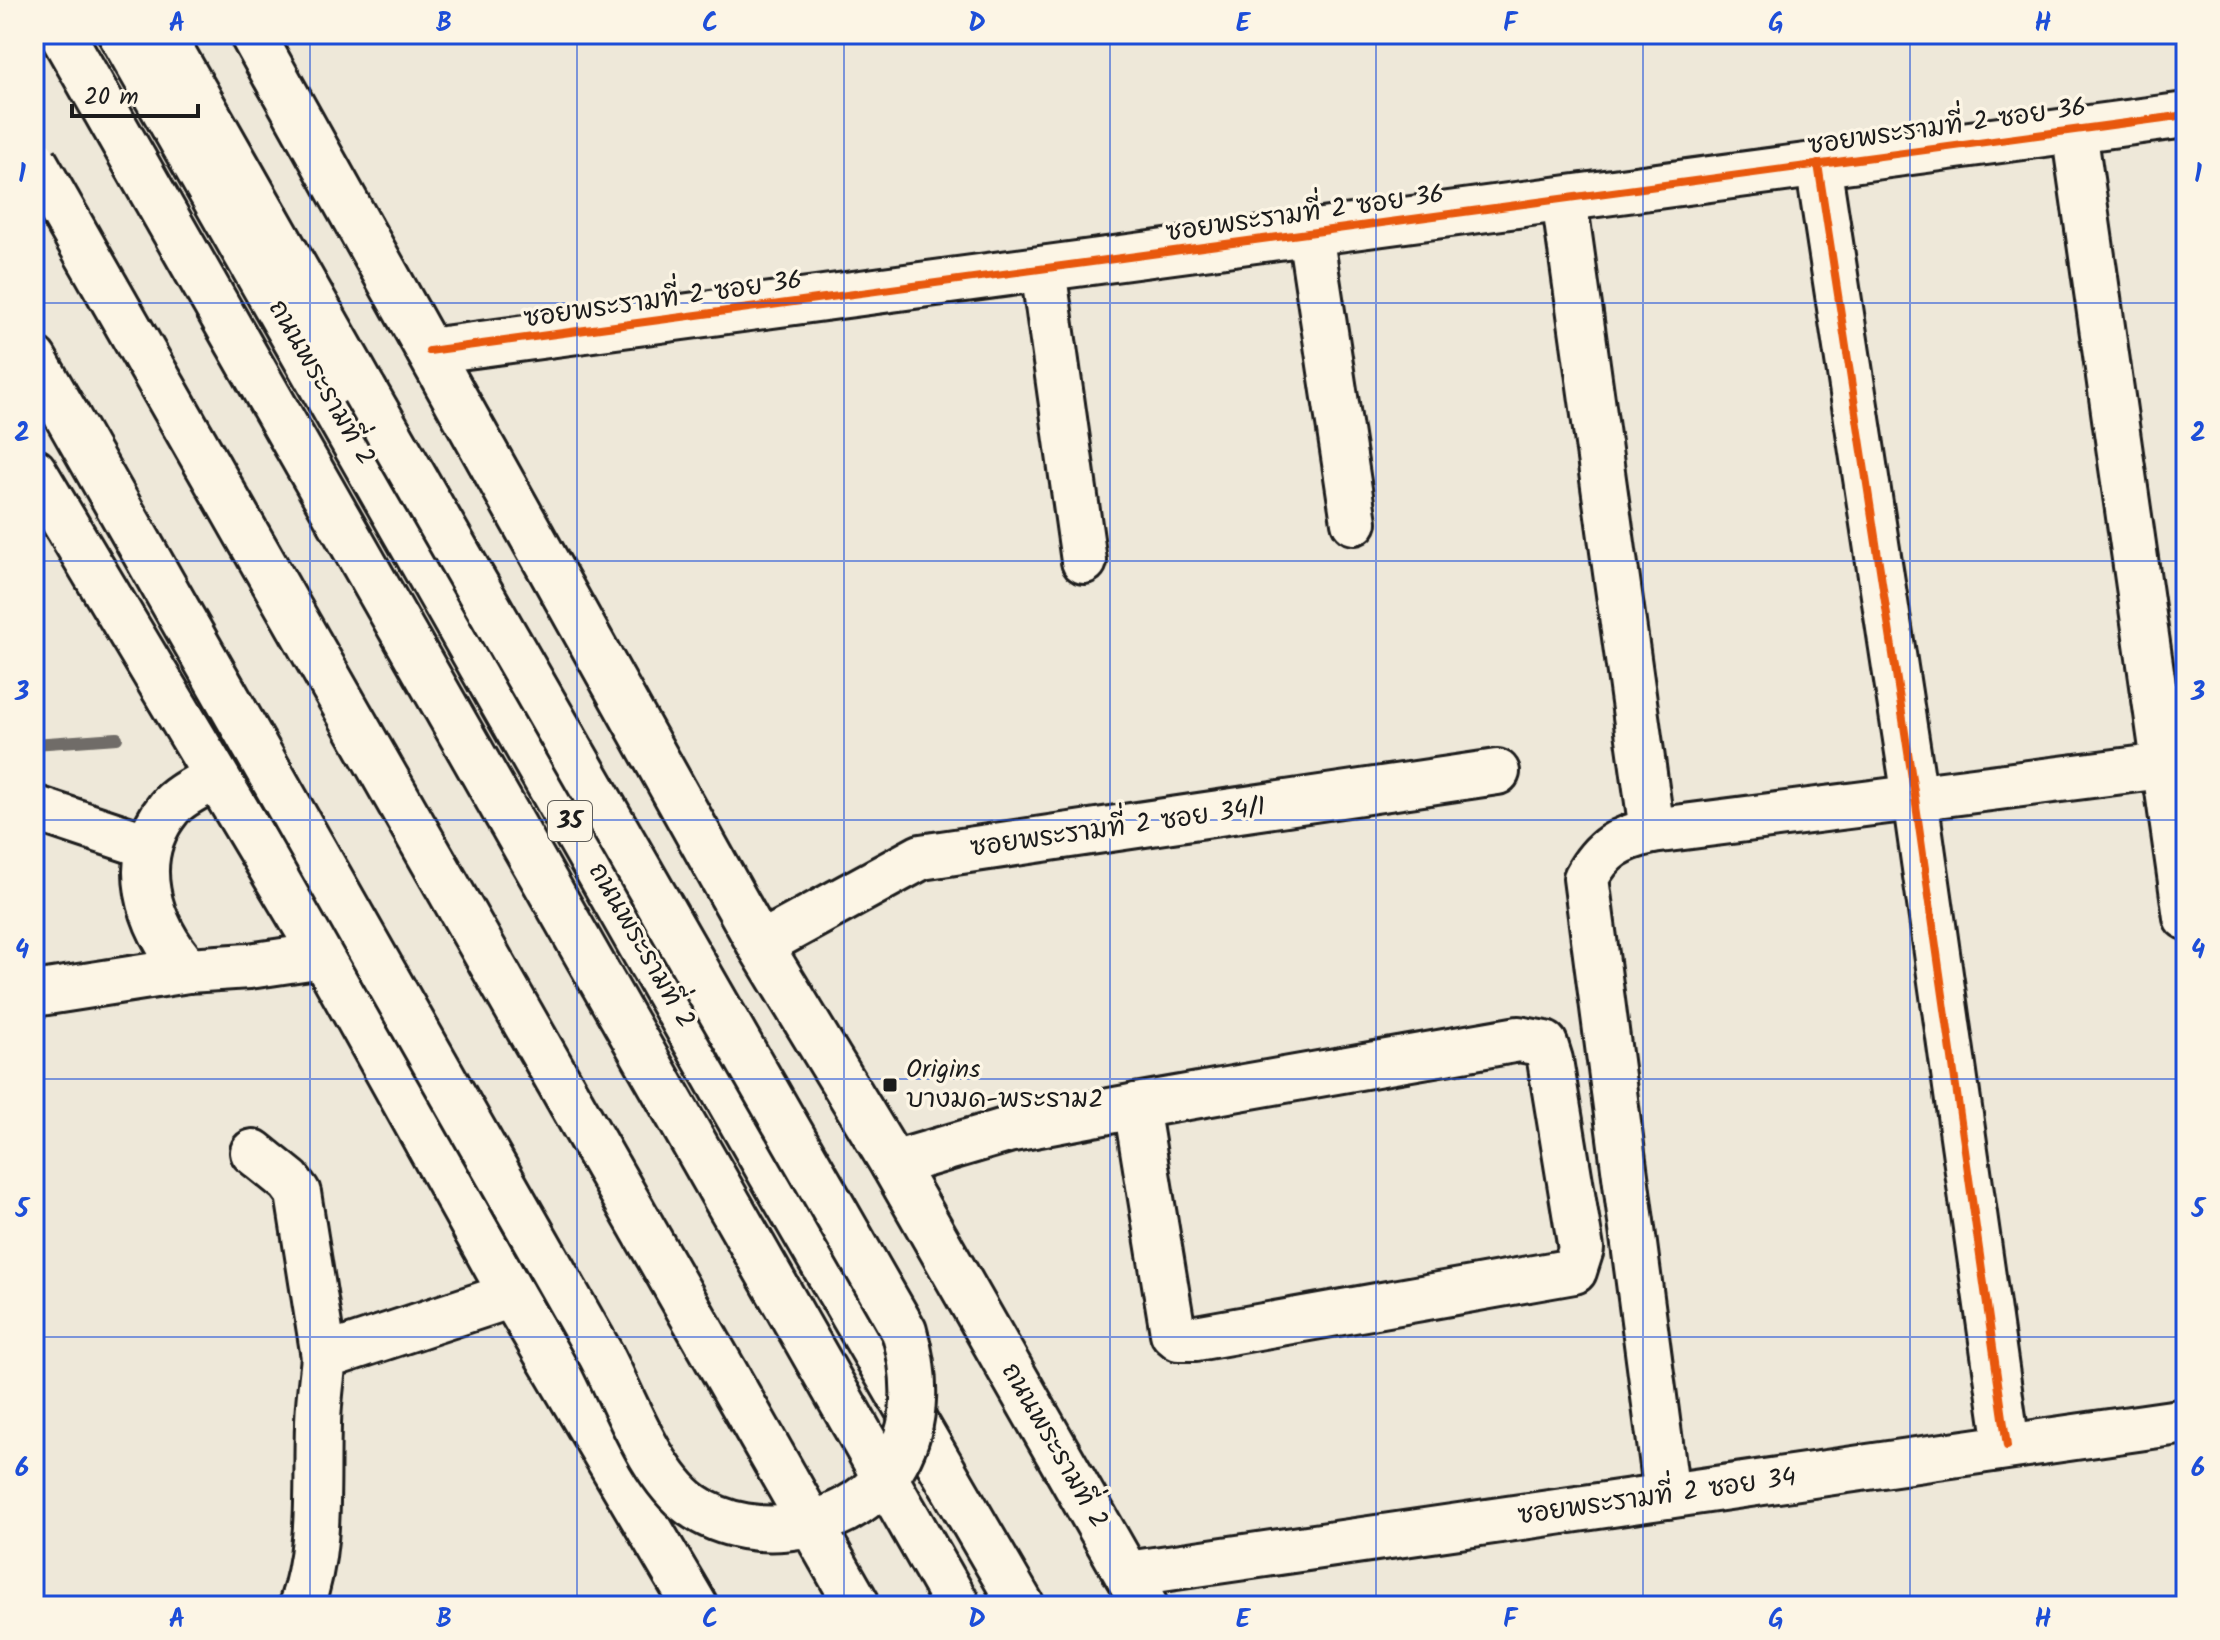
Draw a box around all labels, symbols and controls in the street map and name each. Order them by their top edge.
text: A [169,3,185,45]
text: B [436,3,452,45]
text: C [702,3,718,45]
text: D [968,3,986,45]
text: E [1236,3,1252,45]
text: F [1503,3,1519,45]
text: G [1768,3,1784,45]
text: H [2035,3,2052,45]
scale bar [72,68,198,118]
text: 20 m [84,78,139,117]
street label: ซอยพระรามที่ 2 ซอย 36 [1804,82,2089,167]
text: 1 [18,154,26,196]
text: 1 [2194,154,2202,196]
street label: ซอยพระรามที่ 2 ซอย 36 [1162,169,1447,254]
street label: ซอยพระรามที่ 2 ซอย 36 [520,255,805,340]
street label: ถนนพระรามที่ 2 [256,290,390,474]
text: 2 [14,413,30,455]
text: 2 [2190,413,2206,455]
text: 3 [14,672,29,714]
text: 3 [2190,672,2205,714]
street label: ซอยพระรามที่ 2 ซอย 34/1 [967,782,1268,870]
road number: 35 [548,801,592,841]
street label: ถนนพระรามที่ 2 [576,853,710,1037]
text: 4 [15,930,29,972]
text: 4 [2191,930,2205,972]
place label: Origins บางมด-พระราม2 [906,1049,1103,1121]
marker: Origins บางมด-พระราม2 [881,1076,899,1094]
text: 5 [14,1189,30,1231]
text: 5 [2190,1189,2206,1231]
street label: ถนนพระรามที่ 2 [989,1353,1123,1537]
text: 6 [15,1448,29,1490]
text: 6 [2191,1448,2205,1490]
street label: ซอยพระรามที่ 2 ซอย 34 [1515,1452,1799,1537]
text: A [169,1599,185,1640]
text: B [436,1599,452,1640]
text: C [702,1599,718,1640]
text: D [968,1599,986,1640]
text: E [1236,1599,1252,1640]
text: F [1503,1599,1519,1640]
text: G [1768,1599,1784,1640]
text: H [2035,1599,2052,1640]

